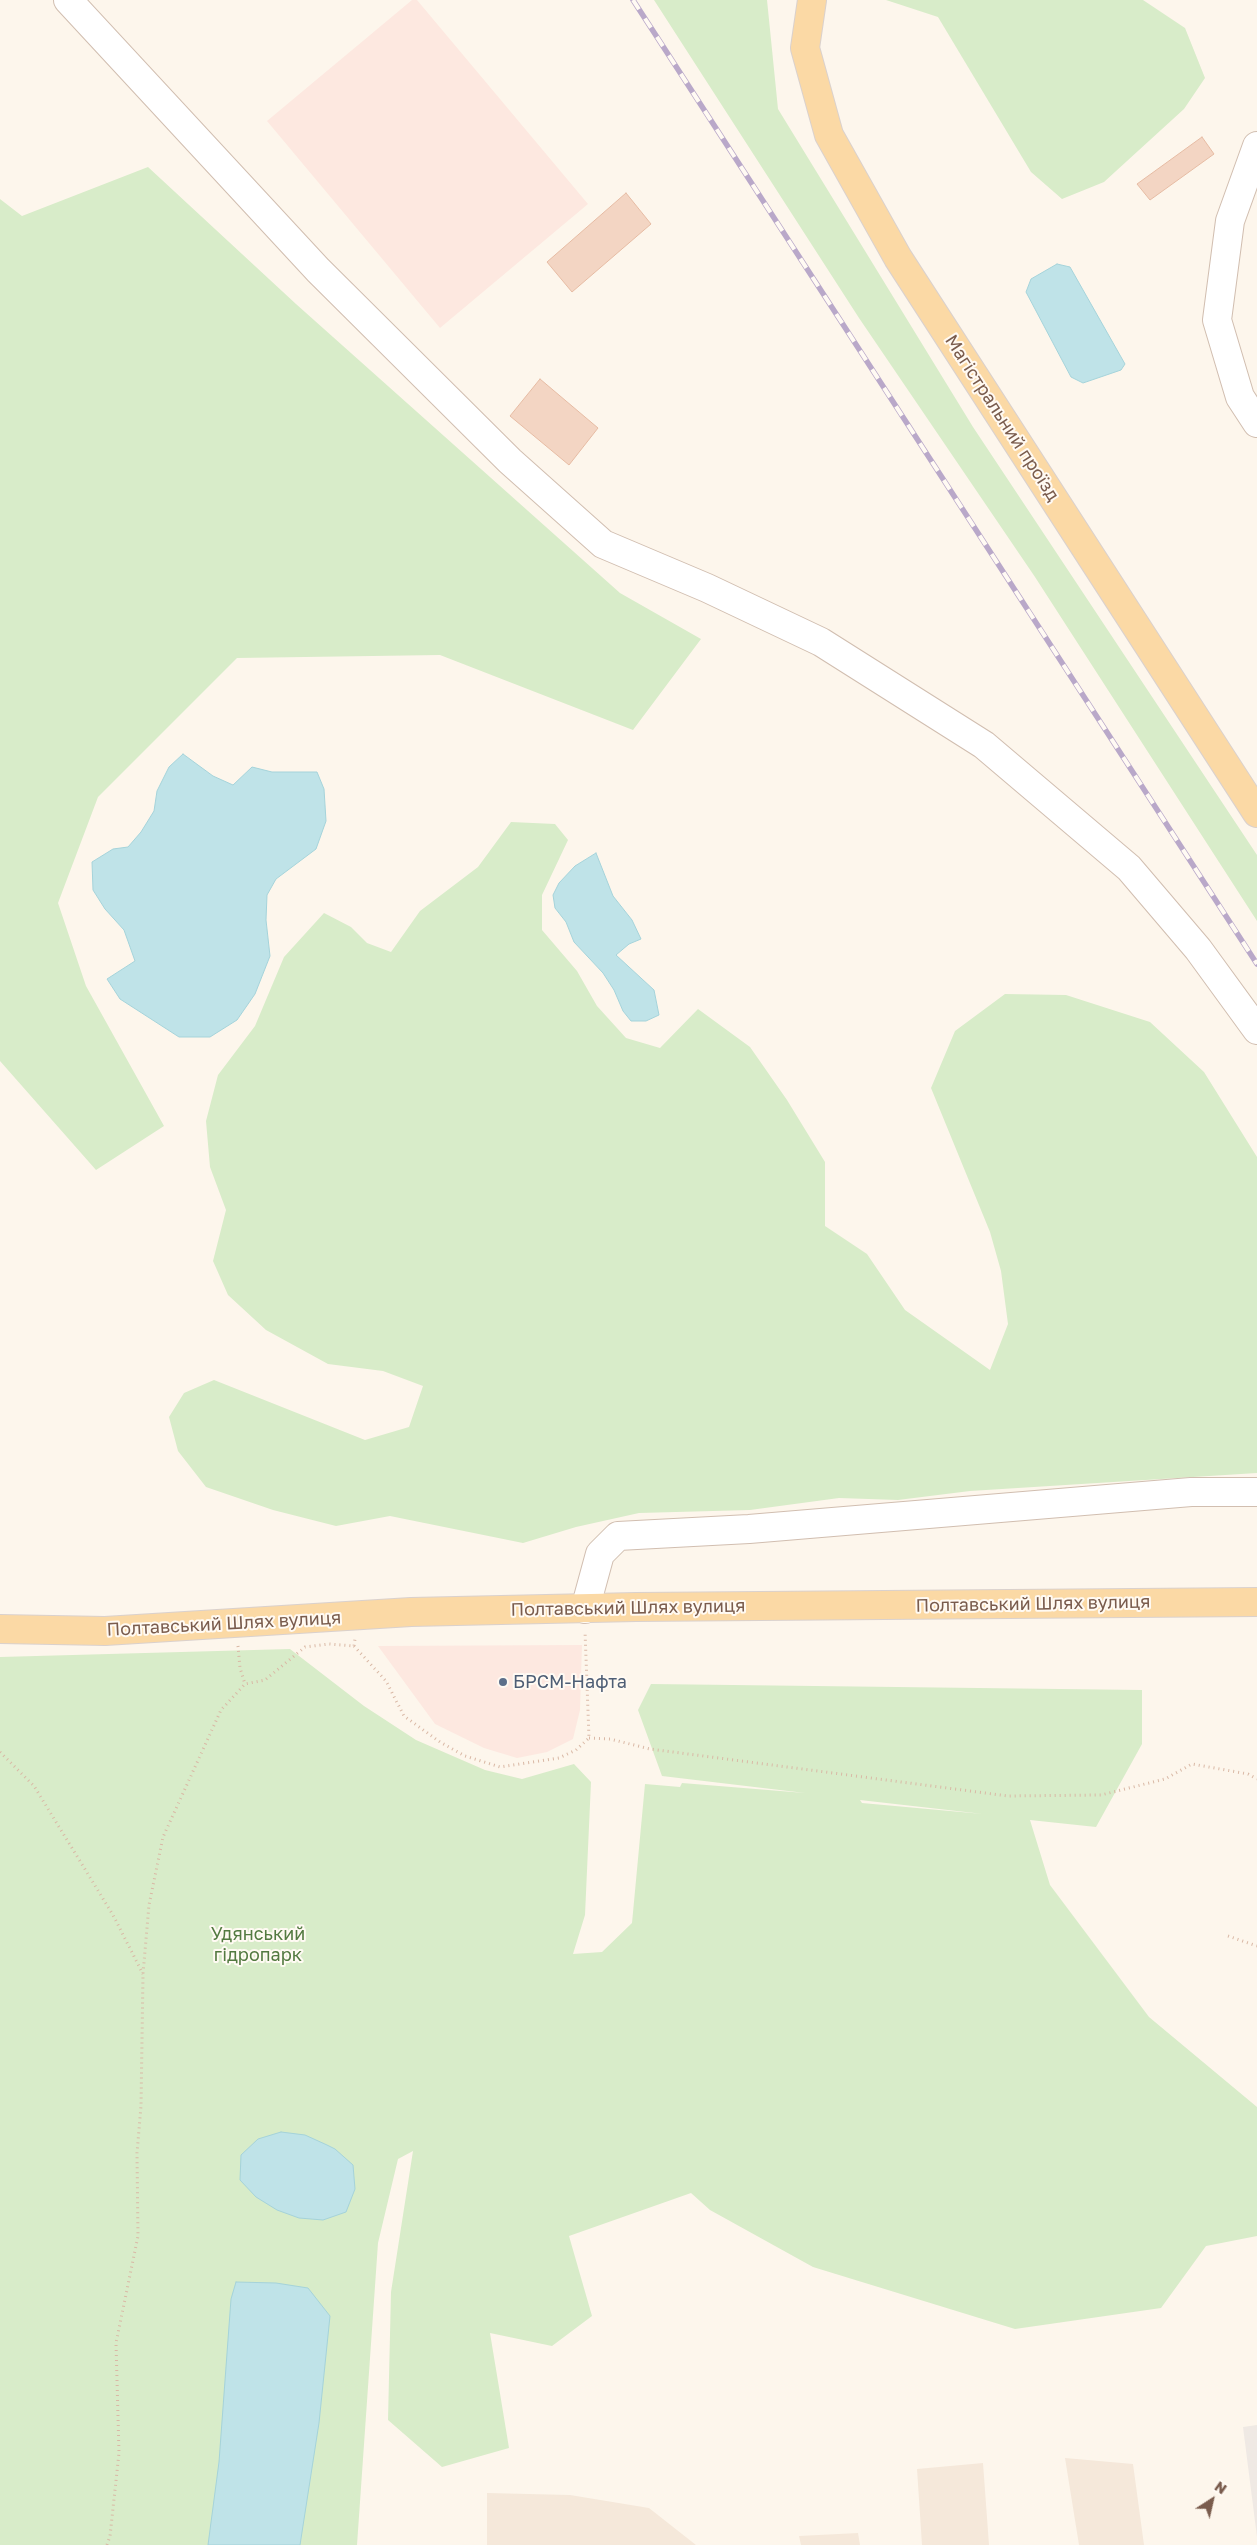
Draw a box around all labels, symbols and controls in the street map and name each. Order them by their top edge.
street label: Магістральний проїзд [940,331,1064,505]
street label: Полтавський Шлях вулиця [915,1591,1151,1617]
street label: Полтавський Шлях вулиця [510,1595,746,1621]
street label: Полтавський Шлях вулиця [106,1607,342,1641]
place label: БРСМ-Нафта [513,1671,627,1693]
marker: БРСМ-Нафта [497,1676,509,1688]
park label: Удянський гідропарк [211,1923,305,1966]
north arrow [1187,2475,1237,2525]
text: N [1212,2477,1230,2497]

